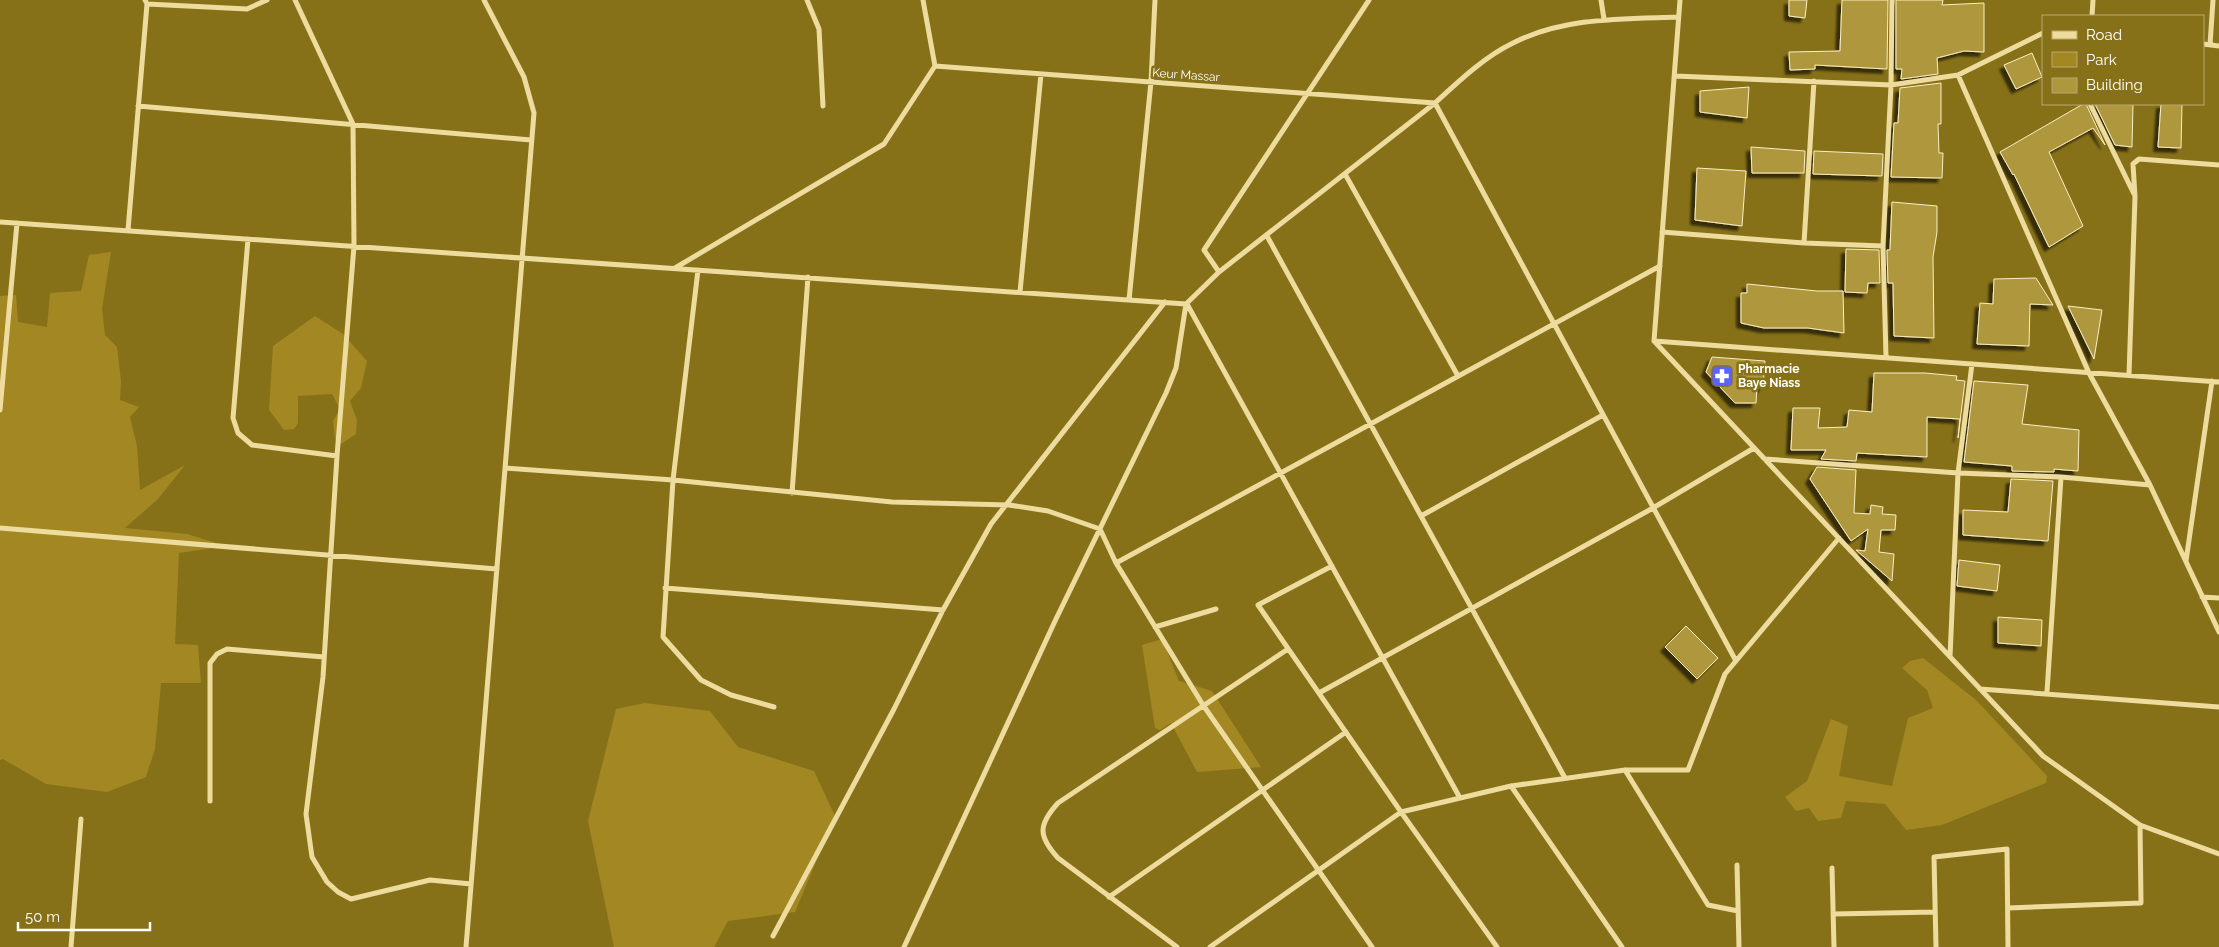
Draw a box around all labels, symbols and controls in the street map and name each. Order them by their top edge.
legend [2042,15,2204,105]
text: Road [2086,26,2122,44]
text: Park [2086,51,2117,69]
street label: Keur Massar [1152,66,1221,84]
text: Building [2086,76,2143,94]
place label: Pharmacie Baye Niass [1738,362,1800,390]
pharmacy icon: Pharmacie Baye Niass [1710,364,1734,388]
scale bar [18,900,150,932]
text: 50 m [25,908,60,926]

